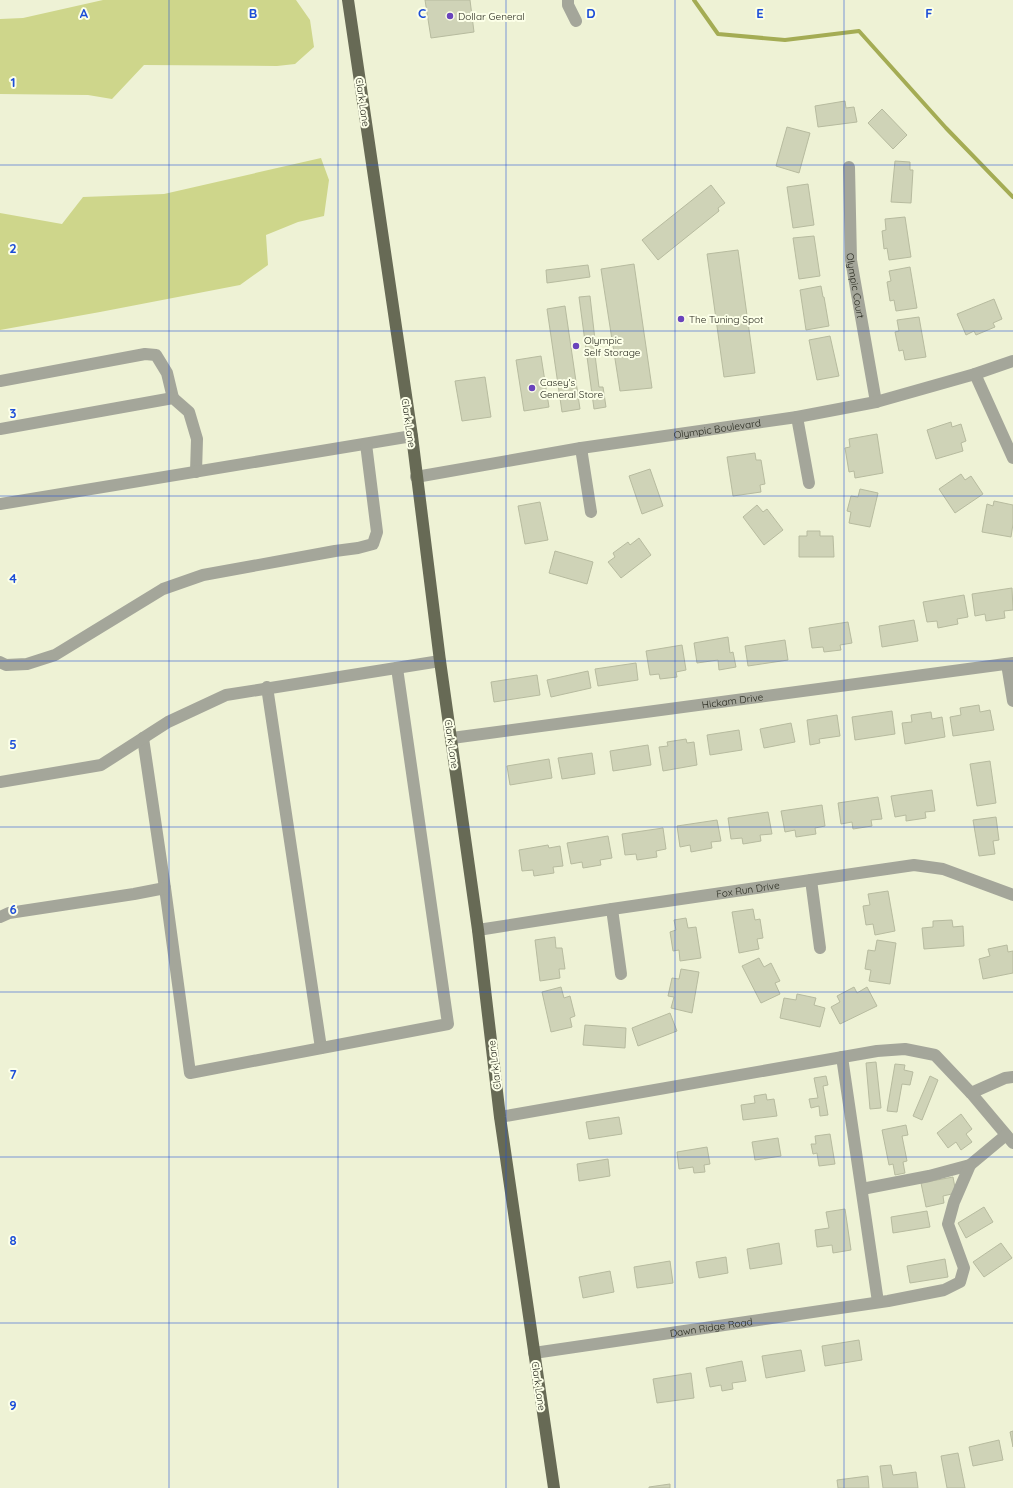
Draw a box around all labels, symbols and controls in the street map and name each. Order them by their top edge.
text: A [80,5,89,21]
text: B [249,5,257,21]
text: C [418,5,426,21]
text: D [586,5,596,21]
text: E [756,5,764,21]
text: F [925,5,933,21]
place label: Dollar General [458,10,525,23]
marker: Dollar General [445,11,455,21]
text: 1 [10,74,16,90]
street label: Clark Lane [353,77,372,128]
text: 2 [9,240,17,256]
street label: Olympic Court [844,253,867,320]
place label: The Tuning Spot [689,313,764,326]
marker: The Tuning Spot [676,314,686,324]
place label: Olympic Self Storage [584,334,641,359]
marker: Olympic Self Storage [571,341,581,351]
place label: Casey's General Store [540,376,603,401]
marker: Casey's General Store [527,383,537,393]
street label: Clark Lane [399,398,418,449]
text: 3 [10,405,17,421]
street label: Olympic Boulevard [673,416,762,442]
text: 4 [9,570,17,586]
street label: Hickam Drive [701,690,764,712]
street label: Clark Lane [442,719,461,770]
text: 5 [9,736,17,752]
street label: Fox Run Drive [715,879,781,901]
text: 6 [9,901,17,917]
street label: Clark Lane [485,1039,504,1090]
text: 7 [9,1066,17,1082]
text: 8 [9,1232,17,1248]
street label: Dawn Ridge Road [669,1315,753,1340]
street label: Clark Lane [529,1361,548,1412]
text: 9 [9,1397,17,1413]

